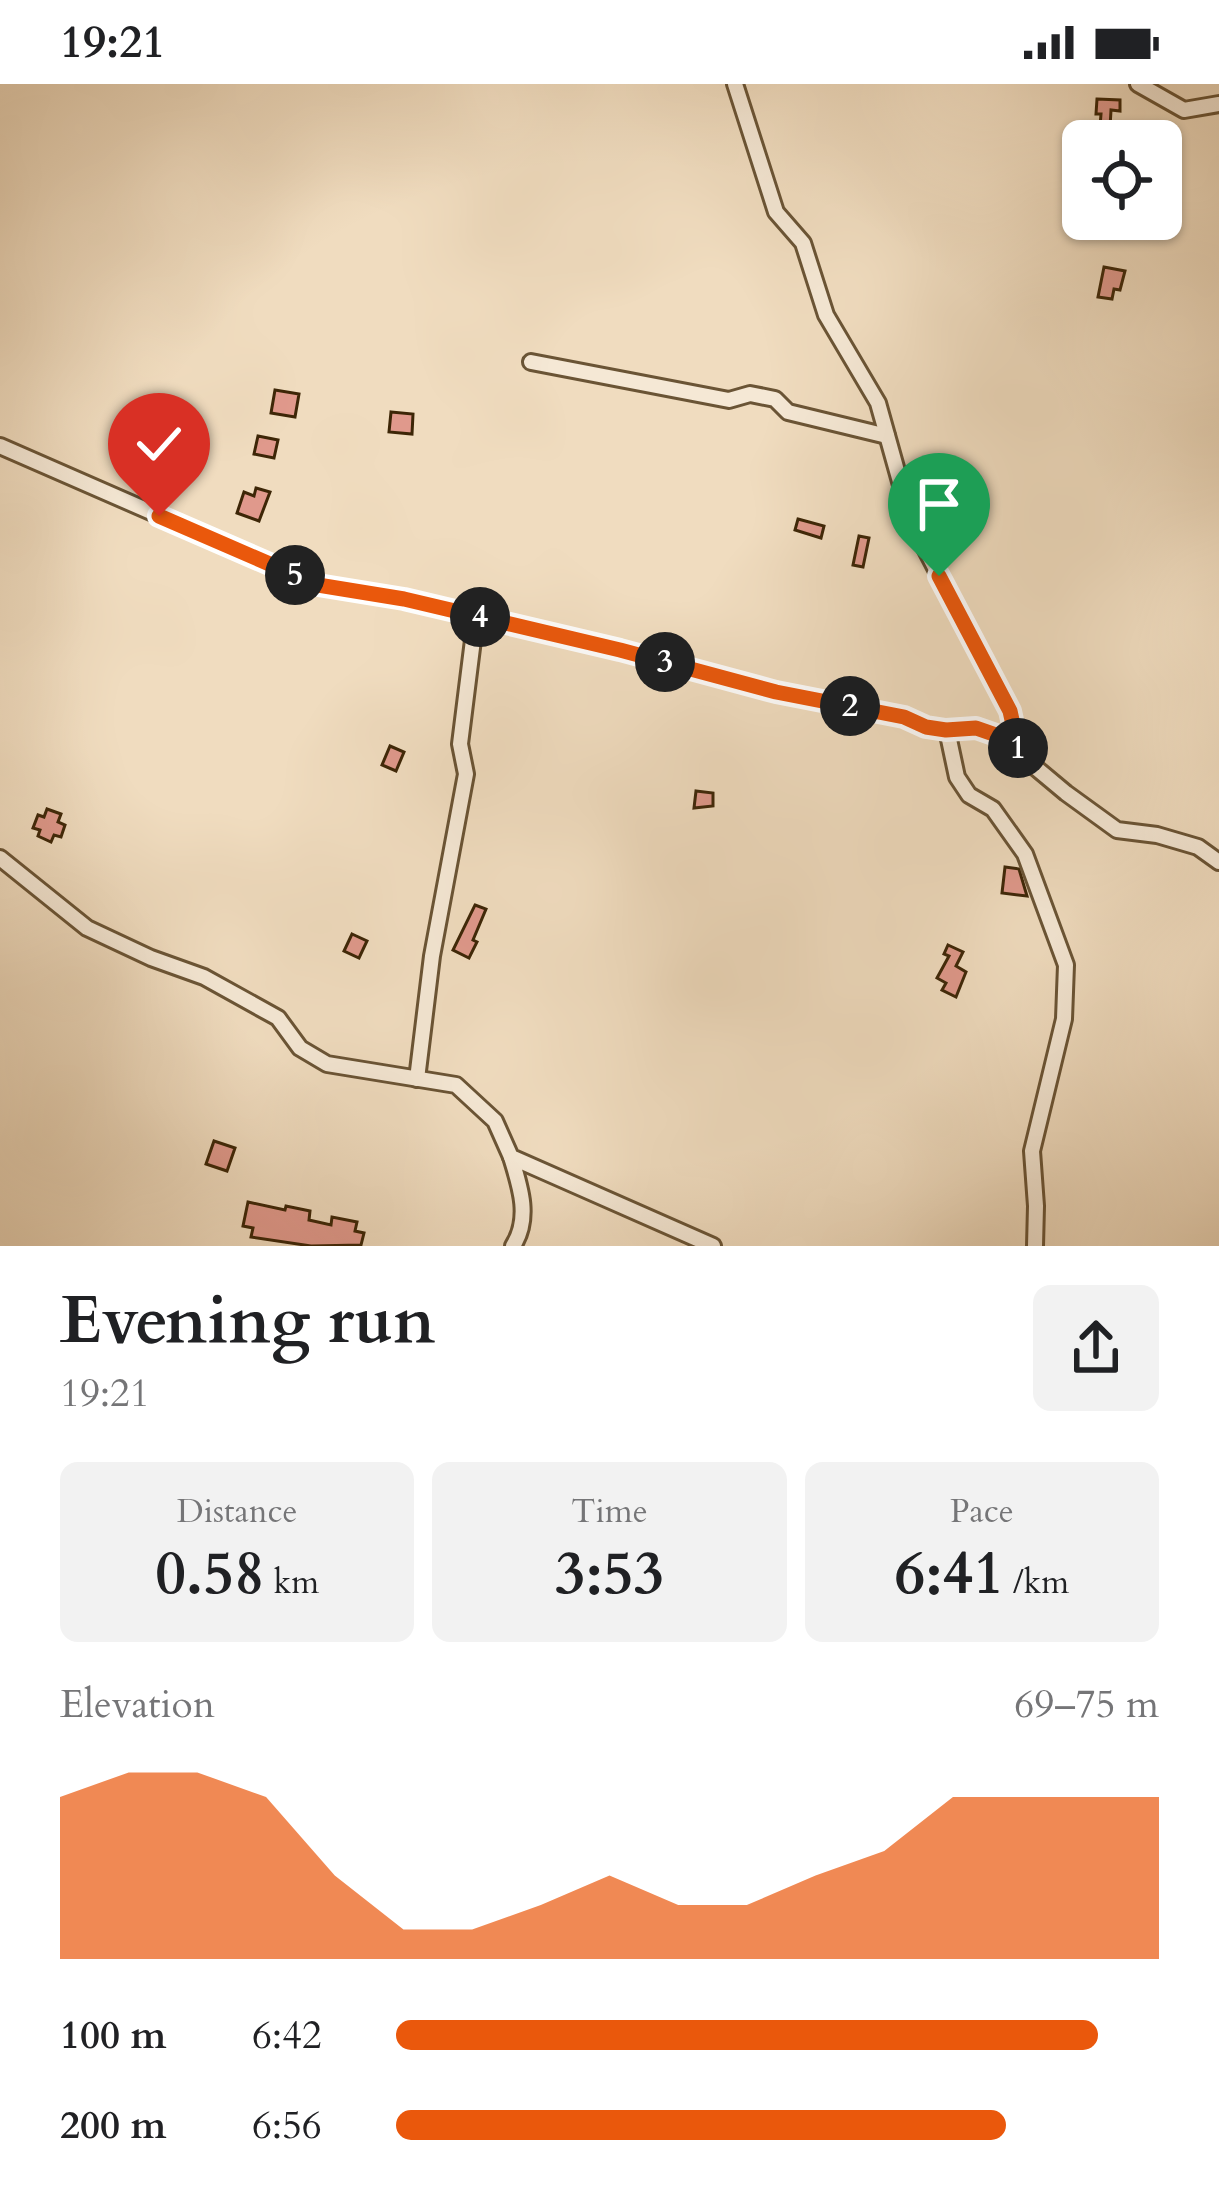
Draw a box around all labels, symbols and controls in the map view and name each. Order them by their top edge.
text: 19:21 [60,12,165,73]
map controls [1062,120,1182,240]
button: locate [1062,120,1182,240]
pin [108,393,210,516]
icon: check [126,411,192,477]
pin [888,453,990,576]
icon: arrive [906,471,972,537]
pin: 5 [265,545,325,605]
text: 5 [287,552,303,597]
pin: 4 [450,587,510,647]
text: 4 [472,594,488,639]
pin: 3 [635,632,695,692]
text: 3 [657,639,673,684]
pin: 2 [820,676,880,736]
text: 2 [842,683,858,728]
pin: 1 [988,718,1048,778]
text: 1 [1010,725,1026,770]
text: Evening run [60,1277,435,1366]
button: share [1033,1285,1159,1411]
text: 19:21 [60,1367,150,1420]
text: Distance [177,1489,297,1534]
text: Time [571,1489,648,1534]
text: Pace [950,1489,1014,1534]
text: 0.58 [155,1534,265,1615]
text: 3:53 [555,1534,664,1615]
text: 6:41 [894,1534,1004,1615]
text: km [265,1560,319,1605]
text: /km [1004,1560,1069,1605]
text: Elevation [60,1678,215,1731]
text: 69–75 m [1014,1678,1159,1731]
text: 100 m [60,2009,166,2062]
text: 6:42 [252,2009,322,2062]
text: 200 m [60,2099,166,2152]
text: 6:56 [252,2099,322,2152]

